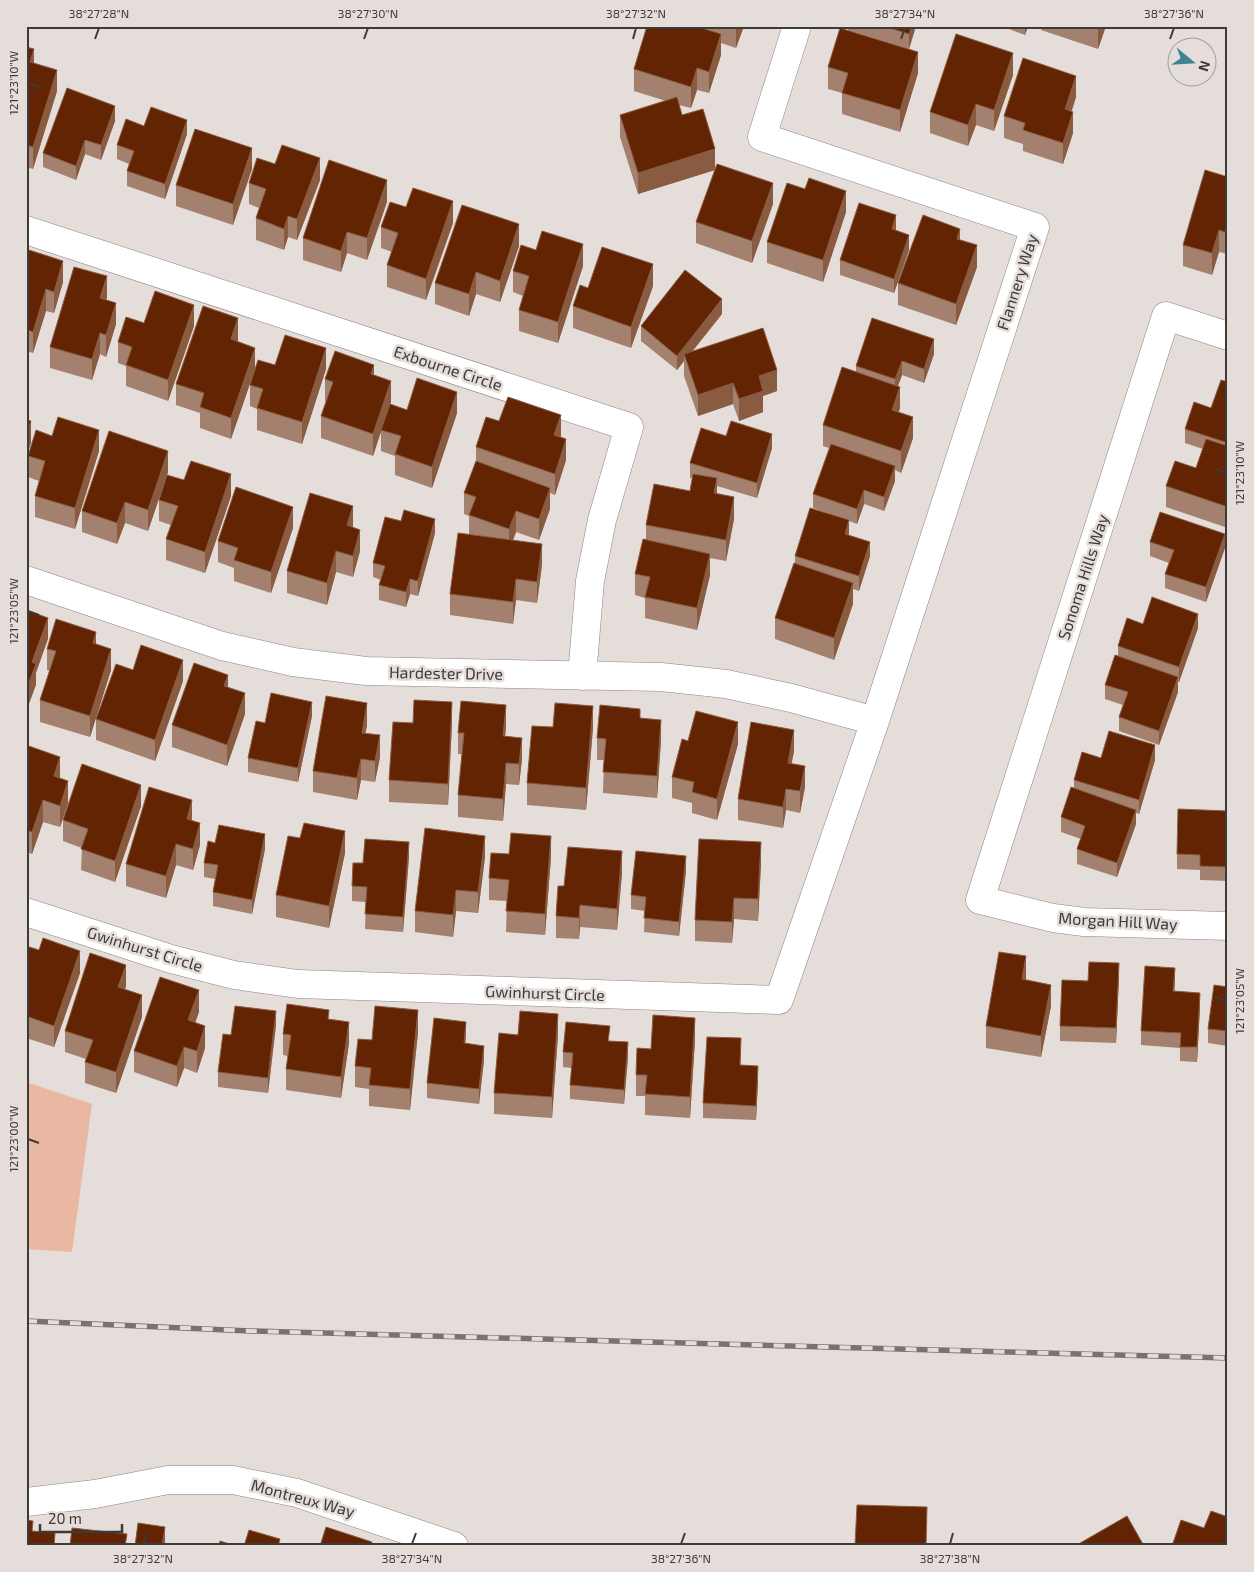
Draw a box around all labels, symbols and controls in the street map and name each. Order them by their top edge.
text: 38°27'28"N [69,6,129,20]
text: 38°27'30"N [338,6,398,20]
text: 38°27'32"N [606,6,666,20]
text: 38°27'34"N [875,6,935,20]
text: 38°27'36"N [1144,6,1204,20]
north arrow [1166,38,1216,88]
text: 121°23'10"W [6,51,20,115]
text: N [1195,59,1214,74]
street label: Flannery Way [992,231,1041,332]
street label: Exbourne Circle [391,341,505,394]
text: 121°23'10"W [1232,441,1246,505]
street label: Sonoma Hills Way [1053,511,1112,642]
text: 121°23'05"W [6,578,20,644]
street label: Hardester Drive [389,662,503,683]
street label: Morgan Hill Way [1058,908,1179,933]
street label: Gwinhurst Circle [85,922,205,975]
text: 121°23'05"W [1232,968,1246,1034]
street label: Gwinhurst Circle [485,981,605,1004]
text: 121°23'00"W [6,1106,20,1172]
street label: Montreux Way [249,1475,358,1521]
scale bar [40,1502,122,1534]
text: 20 m [48,1509,82,1527]
text: 38°27'32"N [113,1551,173,1565]
text: 38°27'34"N [382,1551,442,1565]
text: 38°27'36"N [651,1551,711,1565]
text: 38°27'38"N [920,1551,980,1565]

